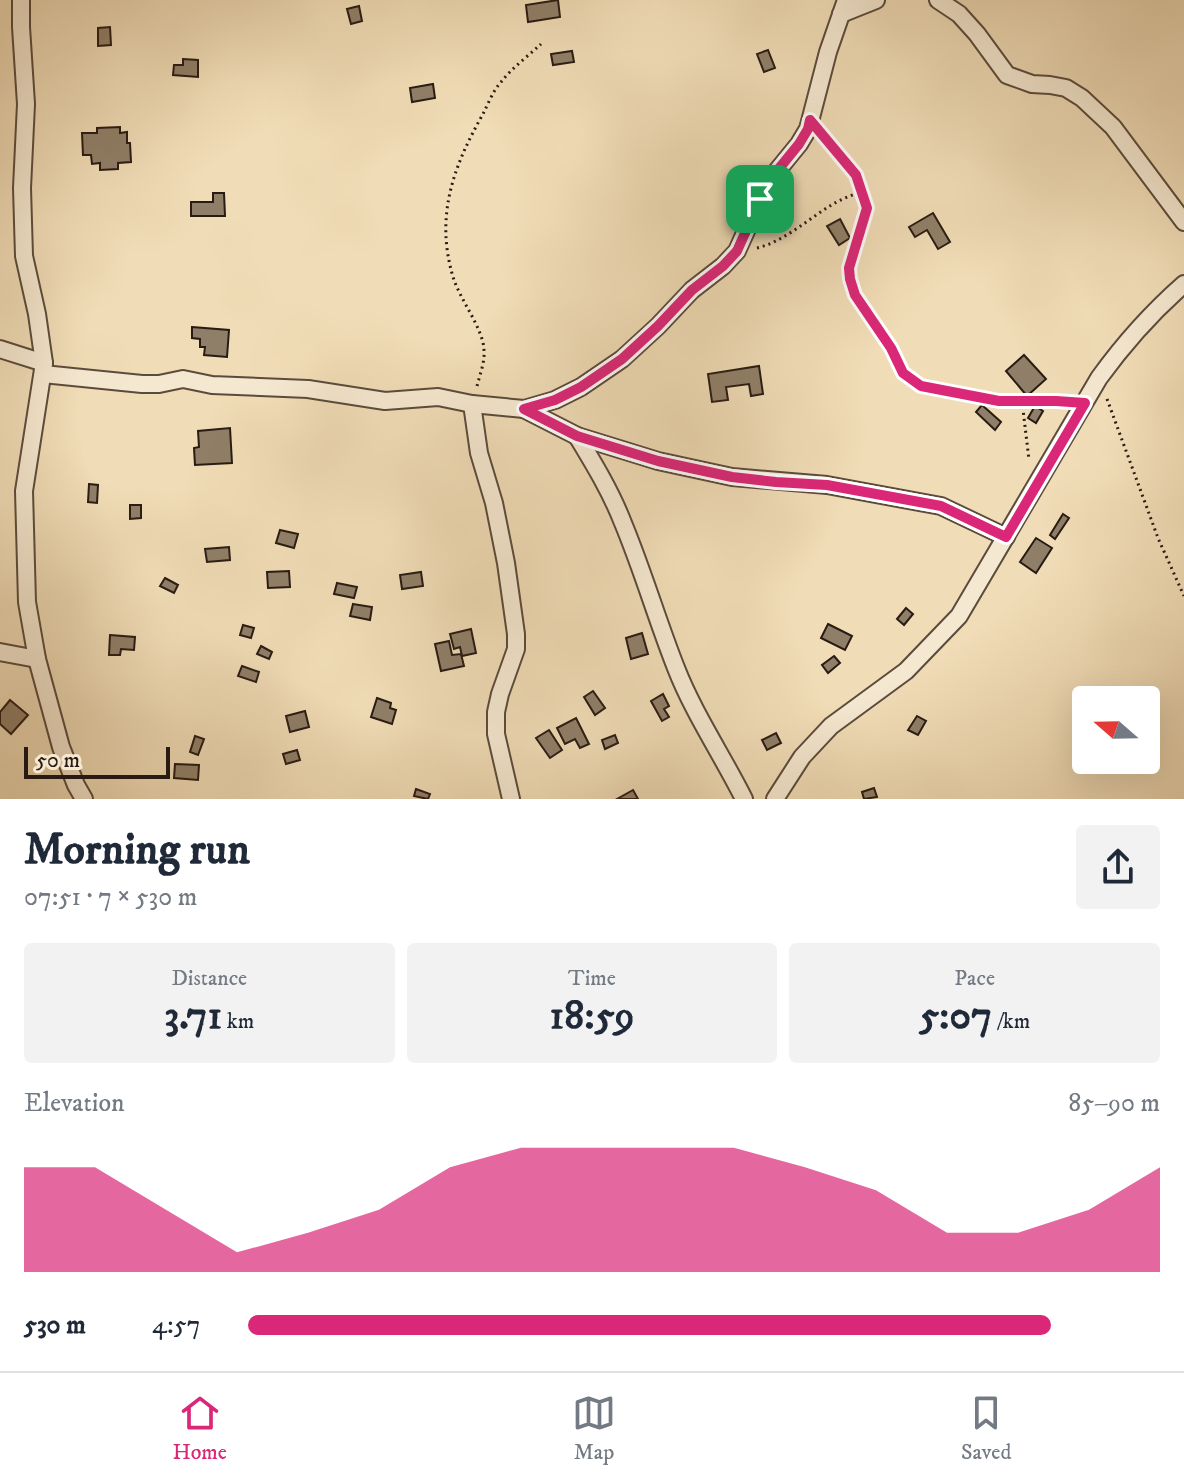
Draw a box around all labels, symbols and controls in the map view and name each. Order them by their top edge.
pin [726,165,794,233]
icon: arrive [738,177,782,221]
north arrow [1072,686,1160,774]
map controls [1072,686,1160,774]
scale bar [24,743,170,779]
text: 50 m [36,747,80,774]
text: Morning run [24,823,250,878]
button: share [1076,825,1160,909]
text: 07:51 · 7 × 530 m [24,881,197,914]
text: Distance [171,965,247,992]
text: Time [568,965,616,992]
text: Pace [954,965,995,992]
text: 3.71 [164,992,222,1042]
text: 18:59 [550,992,634,1042]
text: 5:07 [919,992,992,1042]
text: km [222,1008,254,1035]
text: /km [992,1008,1030,1035]
text: Elevation [24,1087,125,1120]
text: 85–90 m [1068,1087,1160,1120]
text: 530 m [24,1309,86,1342]
text: 4:57 [152,1309,200,1342]
tab: Home [173,1391,227,1466]
tab: Map [572,1391,616,1466]
tab: Saved [961,1391,1011,1466]

